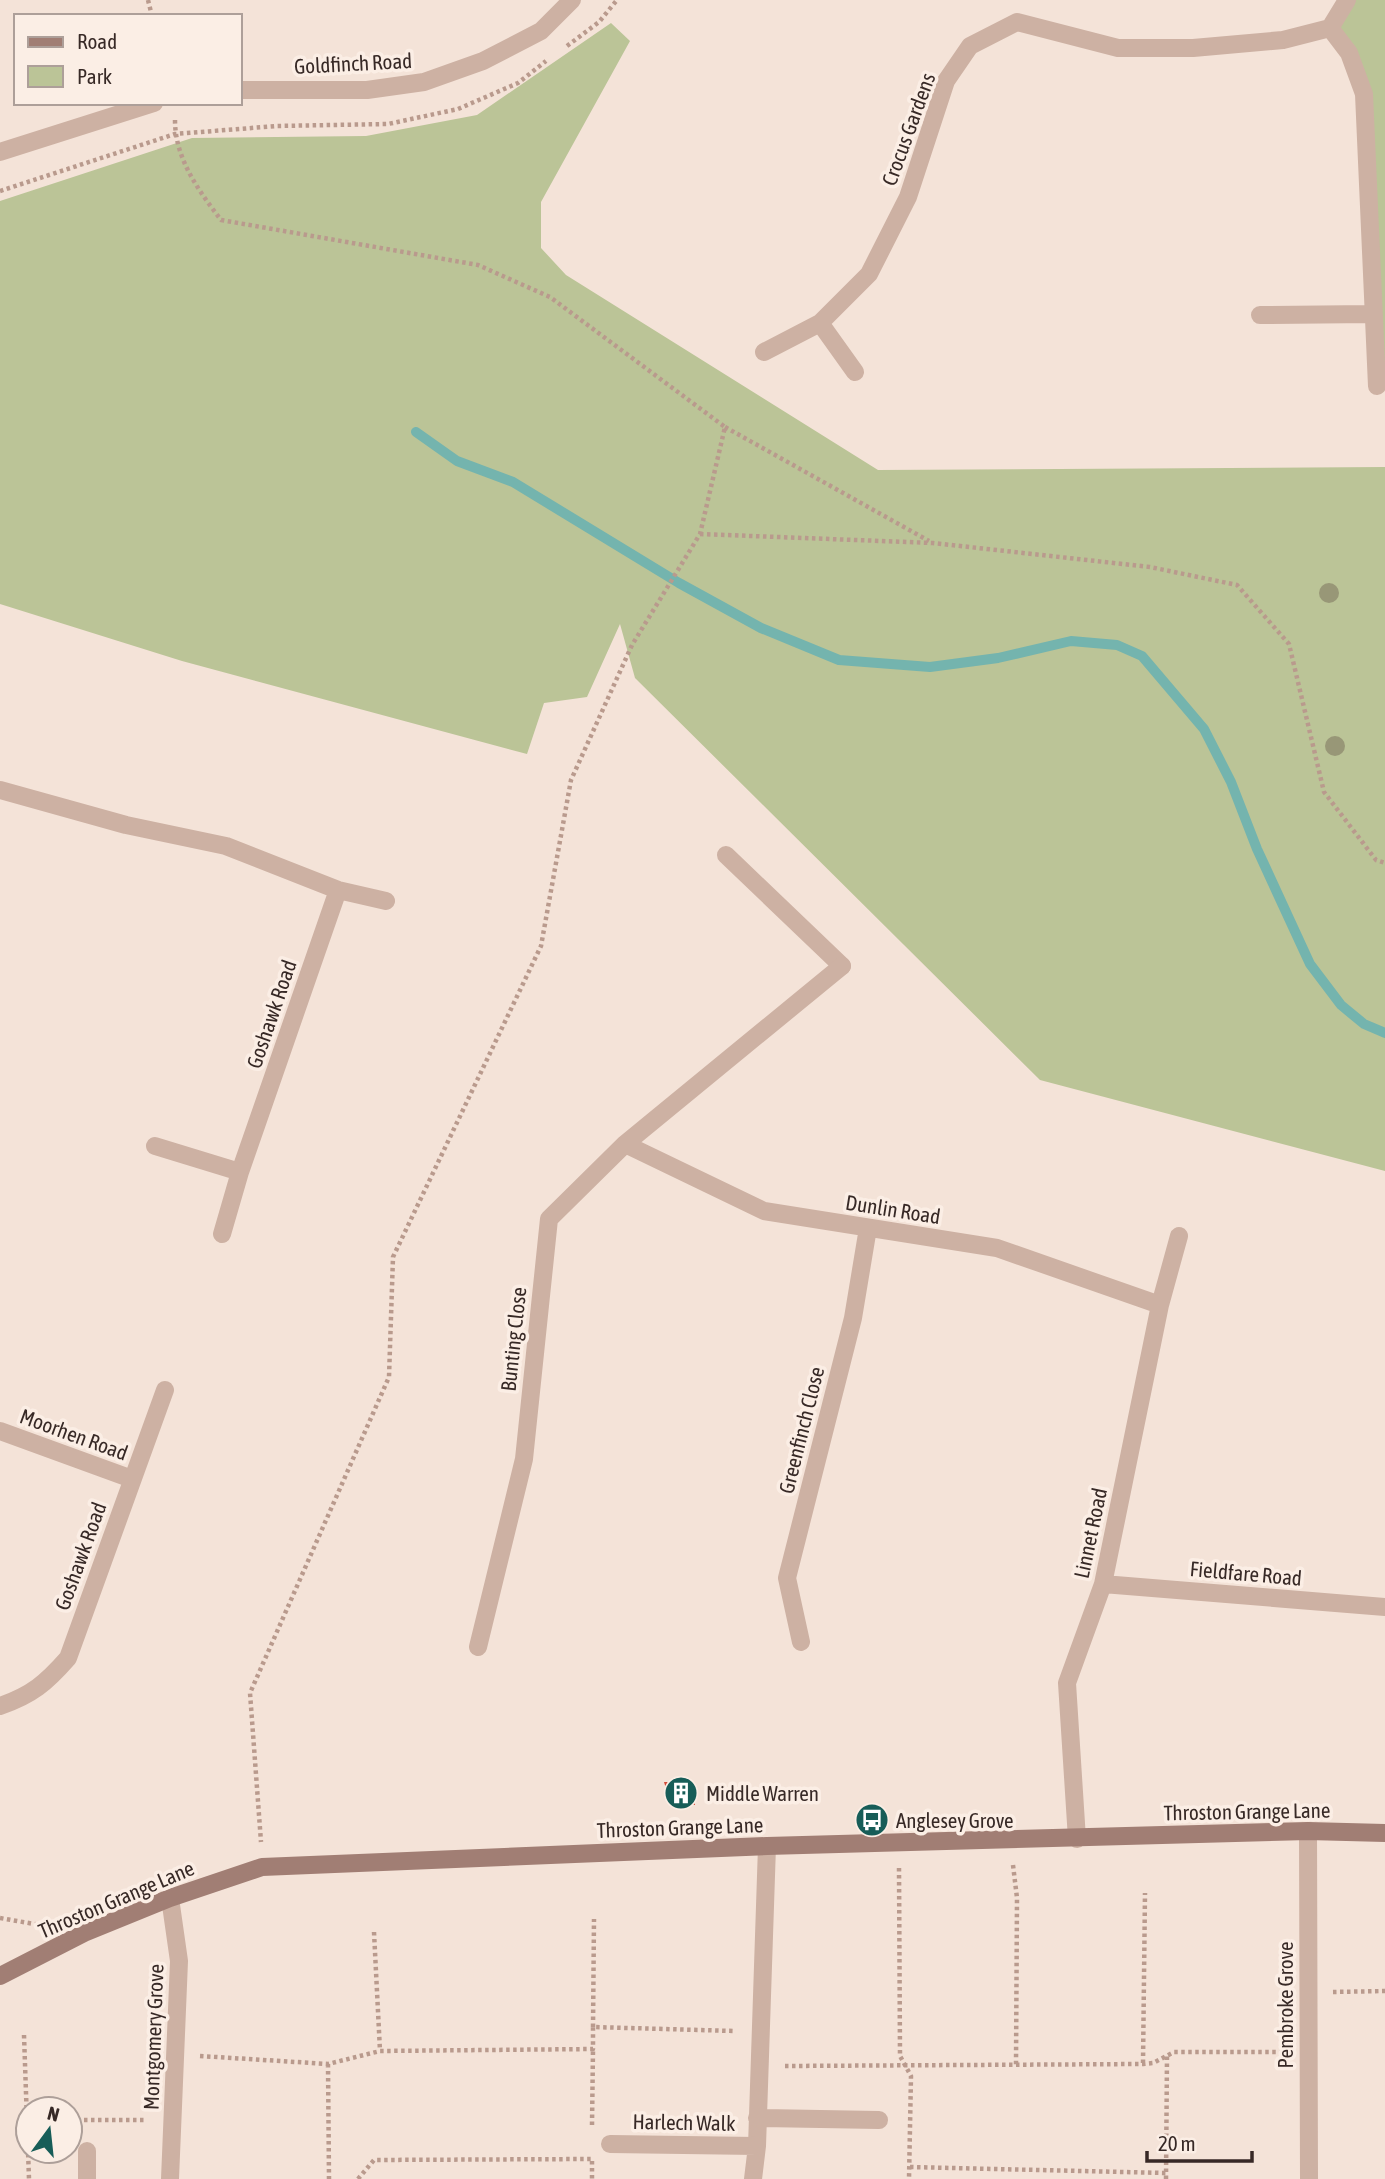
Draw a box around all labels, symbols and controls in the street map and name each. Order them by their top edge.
legend [14,14,242,105]
text: Road [77,29,117,53]
street label: Goldfinch Road [293,48,413,78]
text: Park [77,64,112,88]
street label: Crocus Gardens [877,69,939,189]
street label: Goshawk Road [241,957,301,1071]
street label: Dunlin Road [844,1190,942,1228]
street label: Bunting Close [496,1286,530,1392]
street label: Greenfinch Close [774,1364,828,1496]
street label: Moorhen Road [17,1403,131,1465]
street label: Linnet Road [1069,1486,1111,1580]
street label: Goshawk Road [49,1499,111,1613]
street label: Fieldfare Road [1189,1556,1303,1590]
building icon: Middle Warren [662,1774,700,1812]
place label: Middle Warren [706,1781,819,1805]
street label: Throston Grange Lane [1163,1798,1331,1824]
bus stop icon: Anglesey Grove [853,1801,891,1839]
place label: Anglesey Grove [896,1808,1014,1832]
street label: Throston Grange Lane [596,1812,764,1842]
street label: Throston Grange Lane [35,1855,197,1943]
street label: Pembroke Grove [1273,1942,1297,2068]
street label: Montgomery Grove [138,1964,168,2110]
north arrow [14,2095,84,2165]
text: N [45,2102,62,2126]
street label: Harlech Walk [632,2109,736,2135]
scale bar [1147,2120,1252,2164]
text: 20 m [1158,2131,1196,2155]

